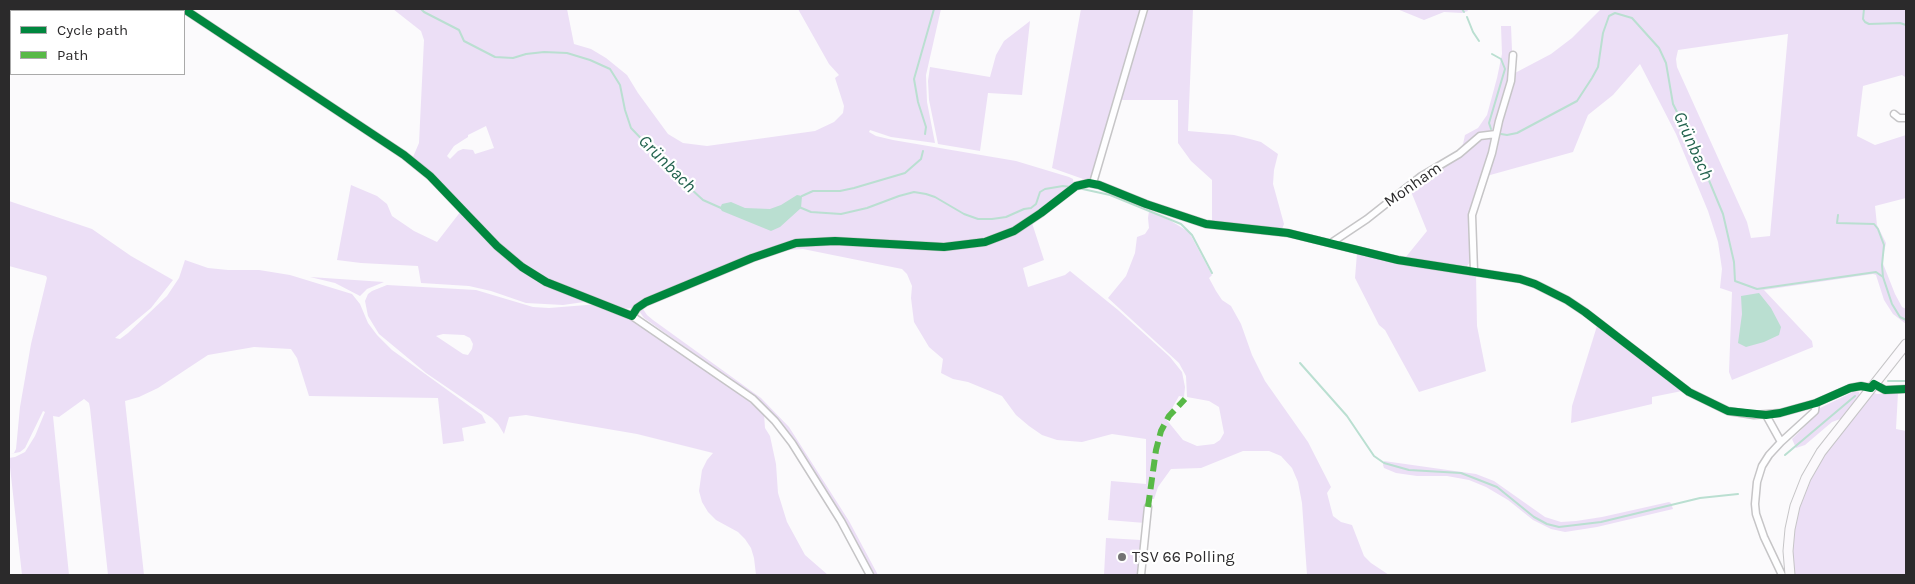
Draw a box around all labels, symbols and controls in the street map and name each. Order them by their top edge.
legend [10,10,185,75]
text: Cycle path [57,21,128,39]
text: Path [57,46,88,64]
water label: Grünbach [1668,108,1718,184]
water label: Grünbach [634,131,700,197]
street label: Monham [1381,158,1445,212]
place label: TSV 66 Polling [1132,547,1235,567]
marker: TSV 66 Polling [1116,551,1128,563]

